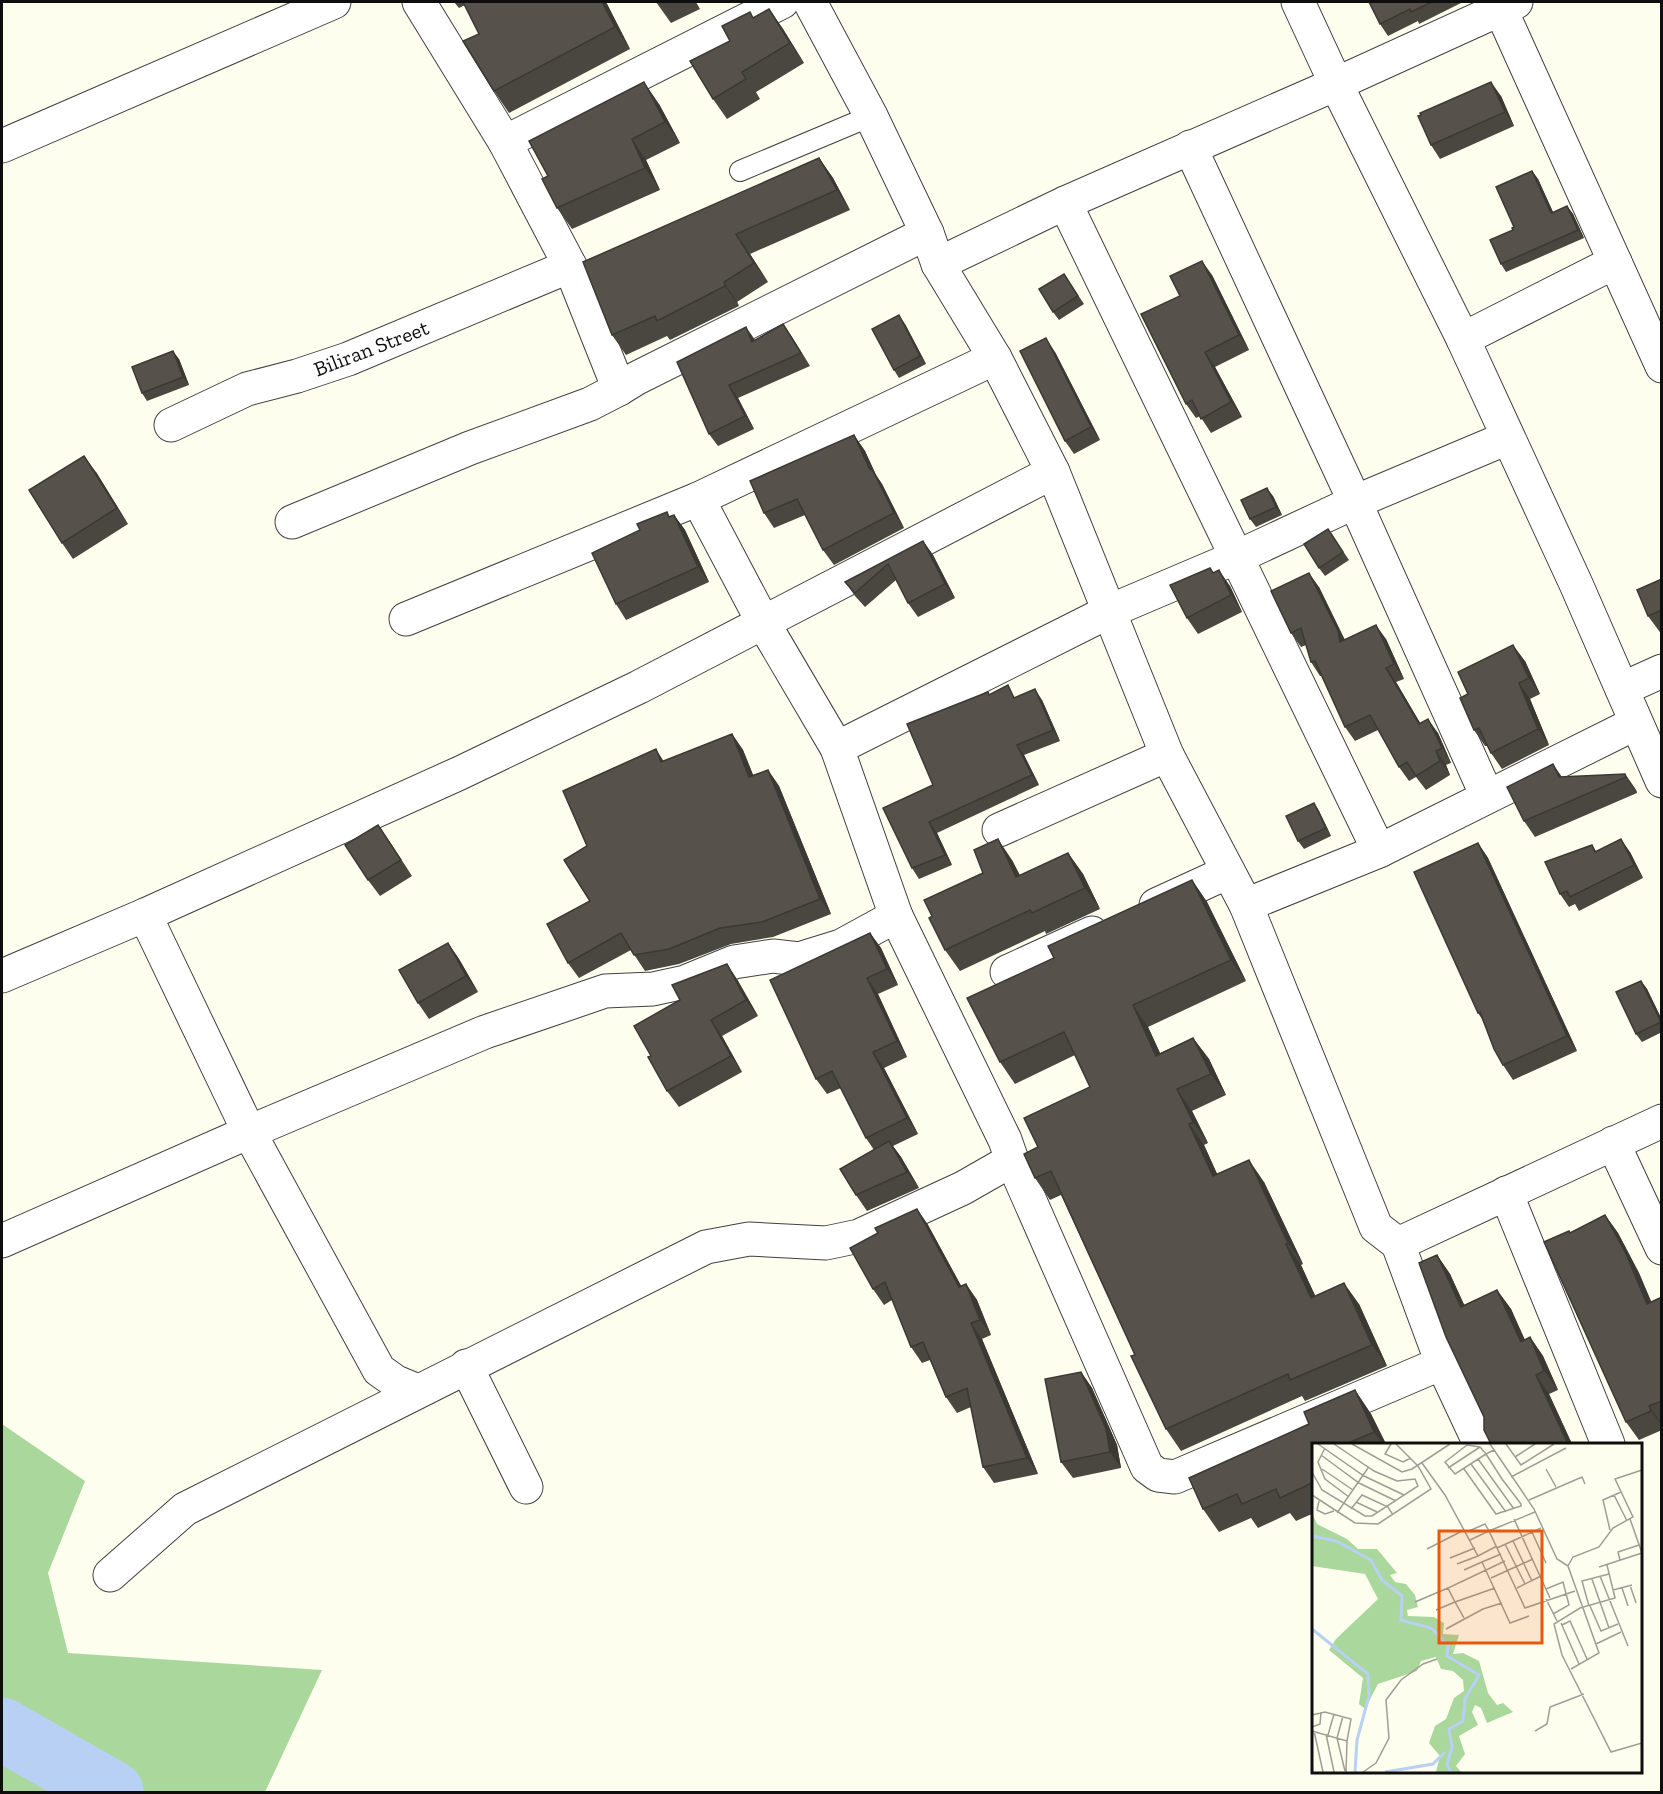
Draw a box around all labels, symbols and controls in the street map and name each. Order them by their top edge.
street label: Biliran Street [310,315,432,381]
inset map [1312,1443,1642,1773]

